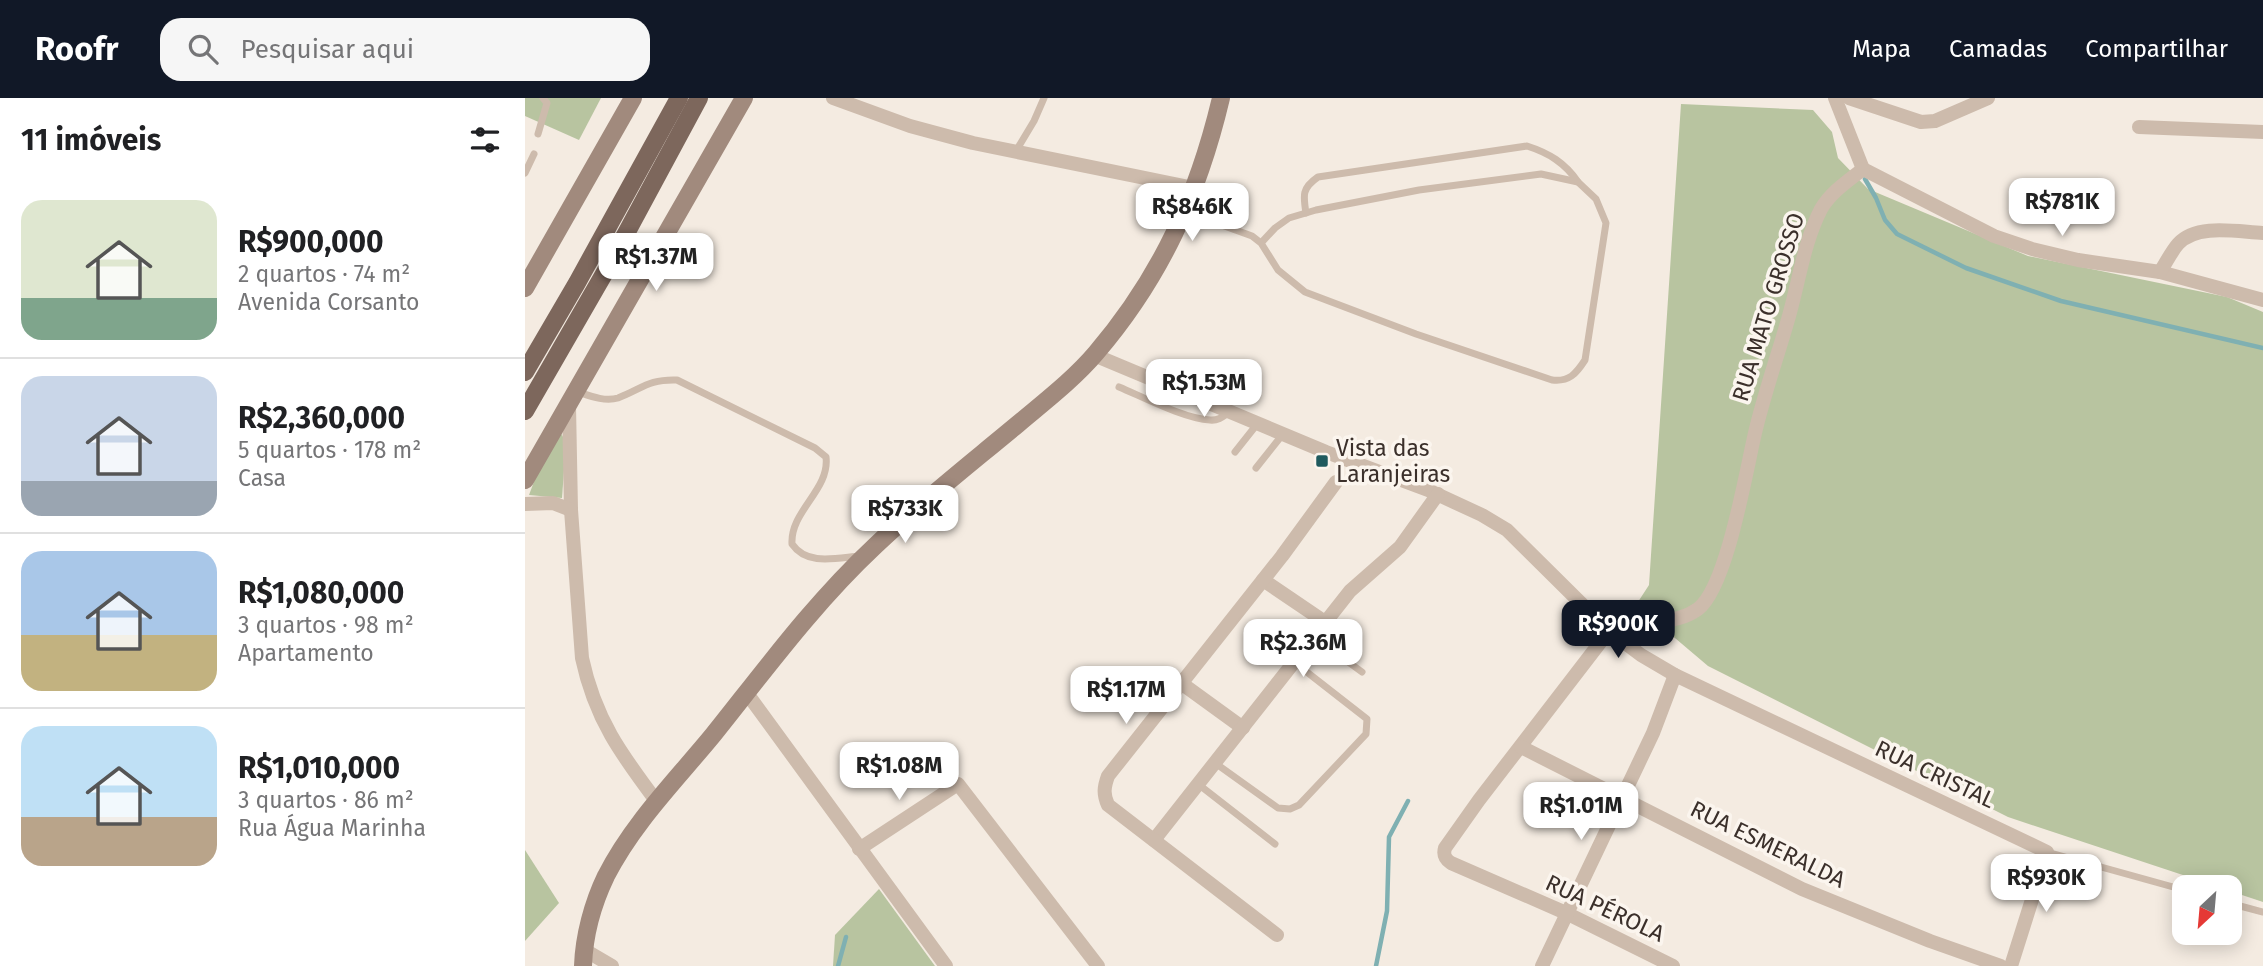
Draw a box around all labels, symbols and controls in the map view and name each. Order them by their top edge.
search box [160,18,650,81]
text: Roofr [35,29,118,69]
icon: search [184,30,222,68]
text: Pesquisar aqui [240,34,414,65]
text: Mapa [1852,35,1911,63]
text: Camadas [1949,35,2047,63]
text: Compartilhar [2085,35,2228,63]
icon: filters [466,121,504,159]
text: 11 imóveis [21,122,161,158]
pin: R$781K [2005,178,2119,238]
pin: R$846K [1135,184,1249,243]
text: R$781K [2025,187,2099,215]
text: R$846K [1152,192,1232,220]
street label: RUA MATO GROSSO [1726,209,1810,405]
text: R$900,000 [238,224,384,260]
icon: home [77,228,161,312]
pin: R$1.37M [591,234,721,293]
text: R$1.37M [614,242,698,270]
text: 2 quartos · 74 m² [238,260,410,288]
text: Avenida Corsanto [238,288,420,316]
pin: R$1.53M [1139,360,1269,419]
text: R$1.53M [1162,368,1246,396]
text: R$2,360,000 [238,400,405,436]
icon: home [77,404,161,488]
place label: Vista das Laranjeiras [1336,434,1450,488]
text: 5 quartos · 178 m² [238,436,421,464]
marker: Vista das Laranjeiras [1314,453,1330,469]
text: Casa [238,464,286,492]
pin: R$733K [848,486,962,545]
text: R$733K [867,494,943,522]
text: R$1,080,000 [238,575,404,611]
icon: home [77,579,161,663]
pin: R$900K [1561,601,1675,660]
text: R$900K [1578,609,1658,637]
text: 3 quartos · 98 m² [238,611,414,639]
pin: R$2.36M [1238,620,1368,679]
text: R$2.36M [1259,628,1347,656]
text: Apartamento [238,639,374,667]
pin: R$1.17M [1061,666,1191,726]
text: R$1.17M [1086,675,1166,703]
street label: RUA CRISTAL [1871,734,1999,814]
pin: R$1.08M [834,742,964,802]
text: R$1,010,000 [238,750,400,786]
text: R$1.08M [856,751,942,779]
icon: home [77,754,161,838]
pin: R$1.01M [1516,782,1646,842]
text: 3 quartos · 86 m² [238,786,414,814]
text: R$1.01M [1539,791,1623,819]
street label: RUA ESMERALDA [1686,794,1851,894]
text: Rua Água Marinha [238,814,426,842]
pin: R$930K [1989,854,2103,914]
text: R$930K [2007,863,2085,891]
street label: RUA PÉROLA [1541,867,1670,948]
north arrow [2172,875,2242,945]
map controls [2172,875,2242,945]

